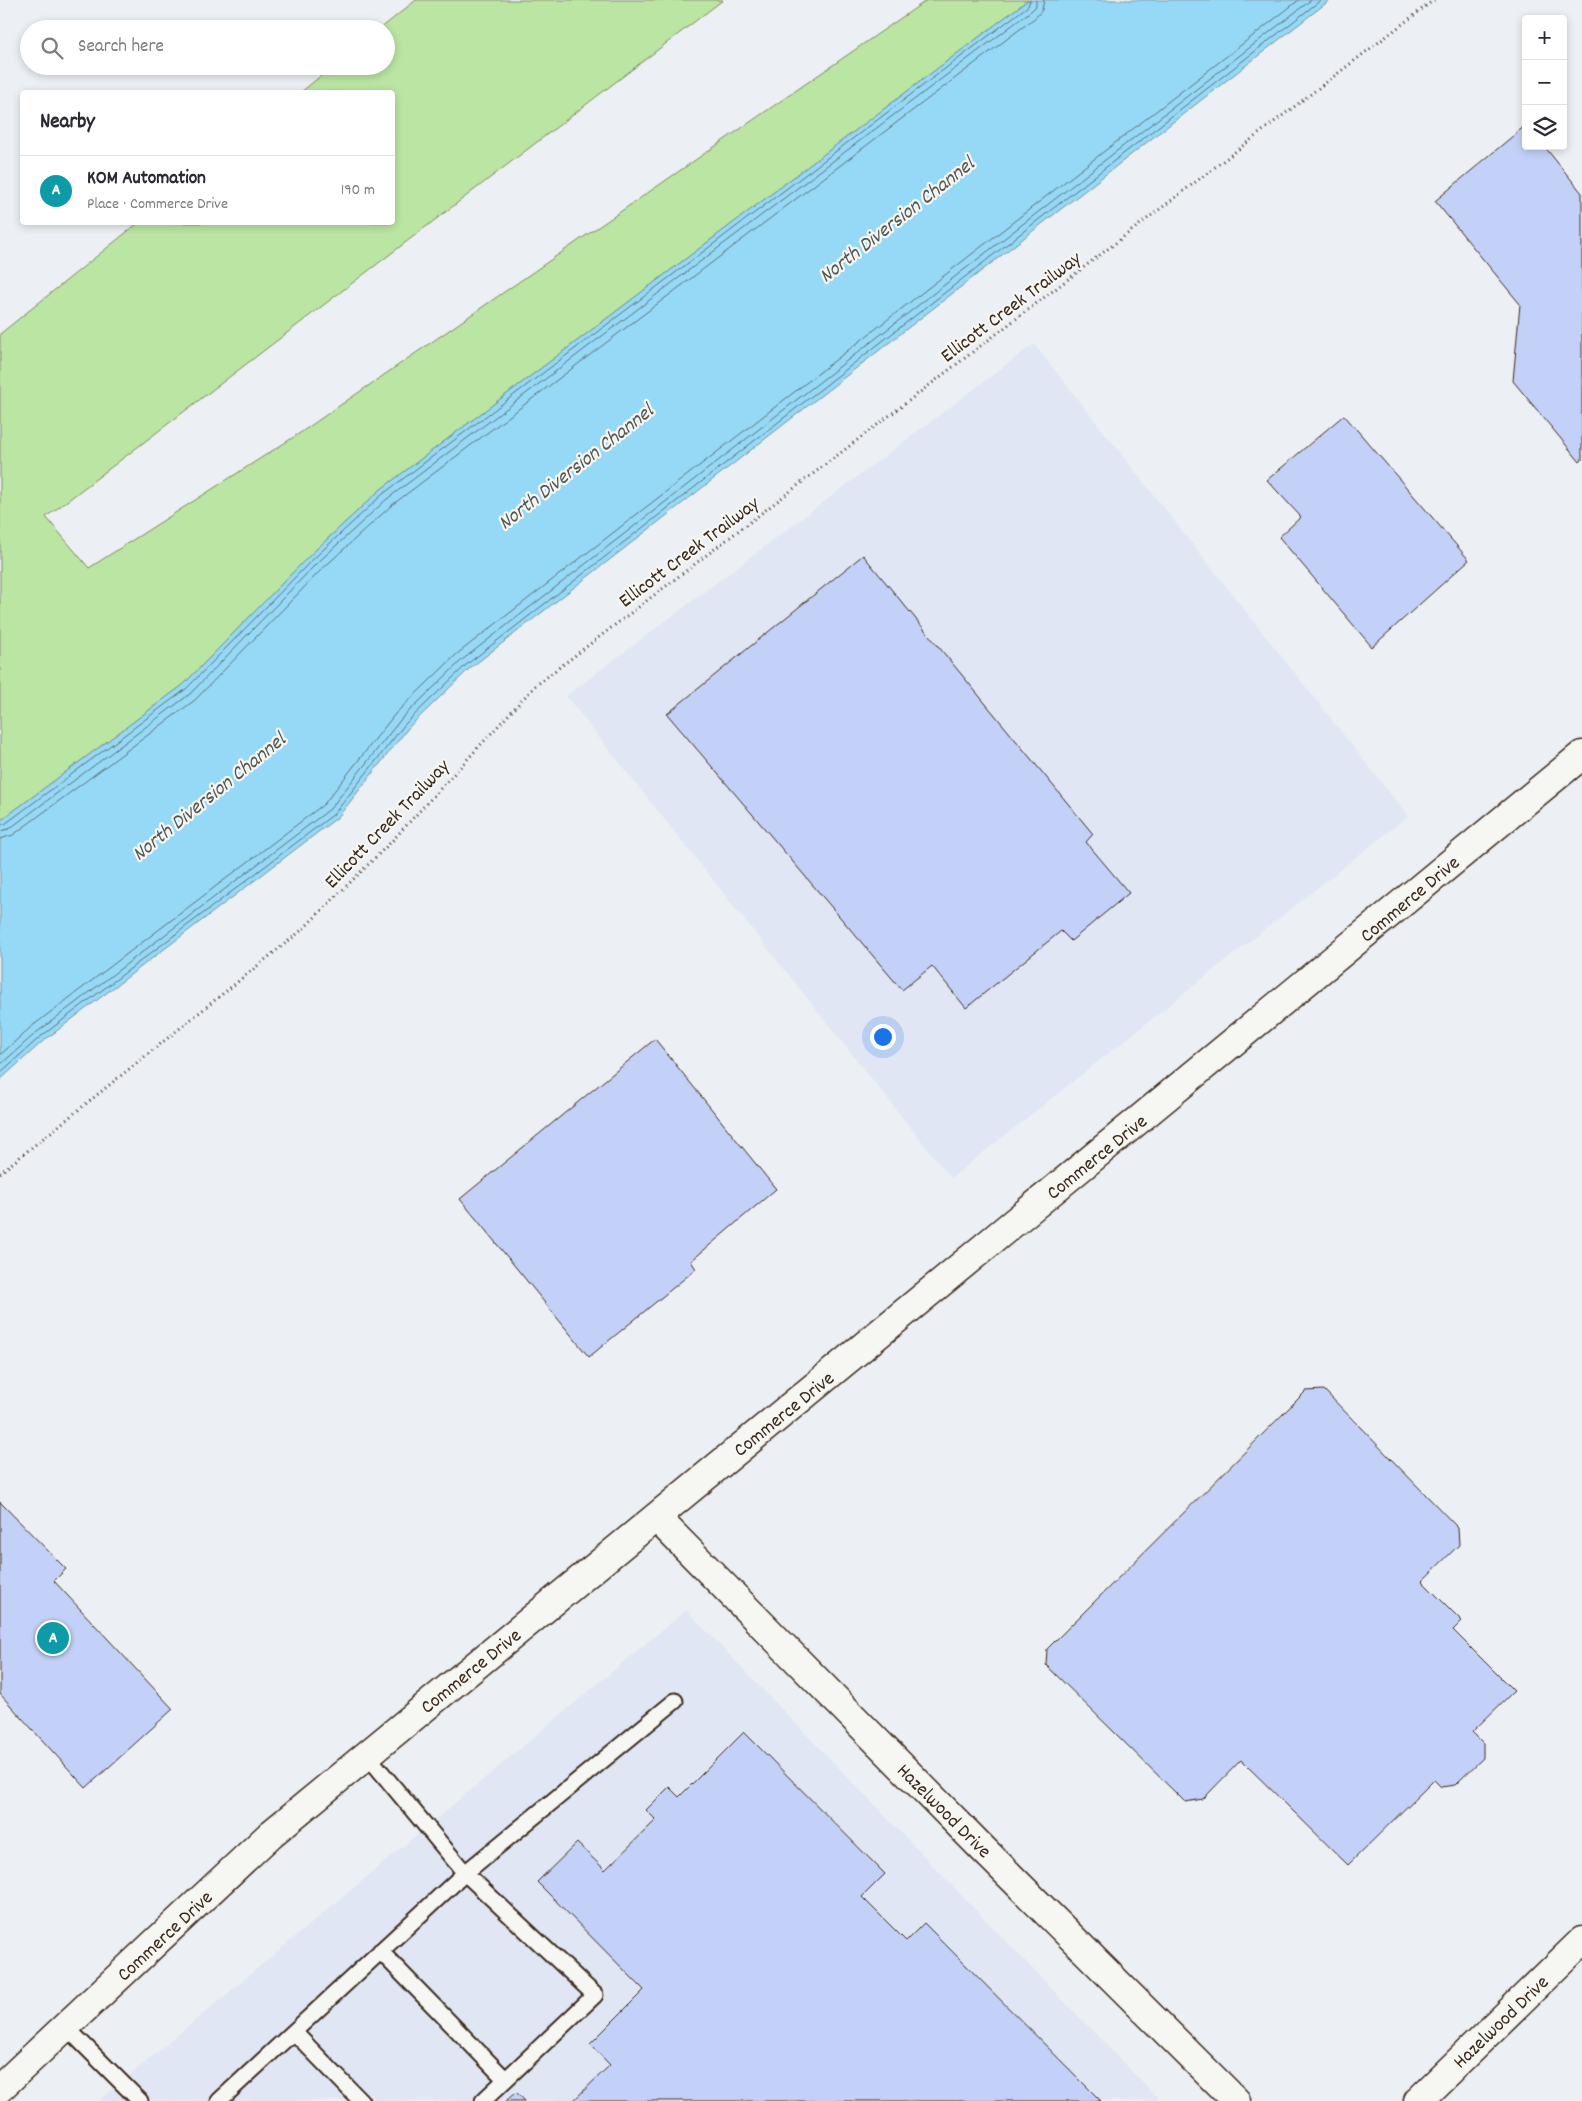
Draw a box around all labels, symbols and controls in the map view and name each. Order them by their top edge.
map controls [1522,15,1567,150]
button: + [1522,15,1567,60]
search box [20,20,395,75]
icon: search [38,34,66,62]
text: Search here [78,34,164,61]
button: − [1522,60,1567,105]
button: layers [1522,105,1567,150]
text: Nearby [40,108,95,138]
water label: North Diversion Channel [814,150,984,292]
text: KOM Automation [87,166,206,193]
text: A [52,179,60,202]
text: 190 m [341,179,375,202]
text: Place · Commerce Drive [87,193,228,216]
street label: Ellicott Creek Trailway [936,246,1089,371]
water label: North Diversion Channel [493,397,663,539]
street label: Ellicott Creek Trailway [614,491,767,616]
water label: North Diversion Channel [127,726,295,870]
street label: Ellicott Creek Trailway [319,754,458,896]
street label: Commerce Drive [1355,850,1467,950]
your location [870,1024,896,1050]
street label: Commerce Drive [1041,1109,1154,1208]
street label: Commerce Drive [728,1366,841,1465]
pin: A [37,1619,69,1657]
street label: Commerce Drive [415,1623,528,1722]
street label: Hazelwood Drive [889,1758,997,1866]
street label: Commerce Drive [112,1885,221,1989]
street label: Hazelwood Drive [1448,1970,1557,2076]

